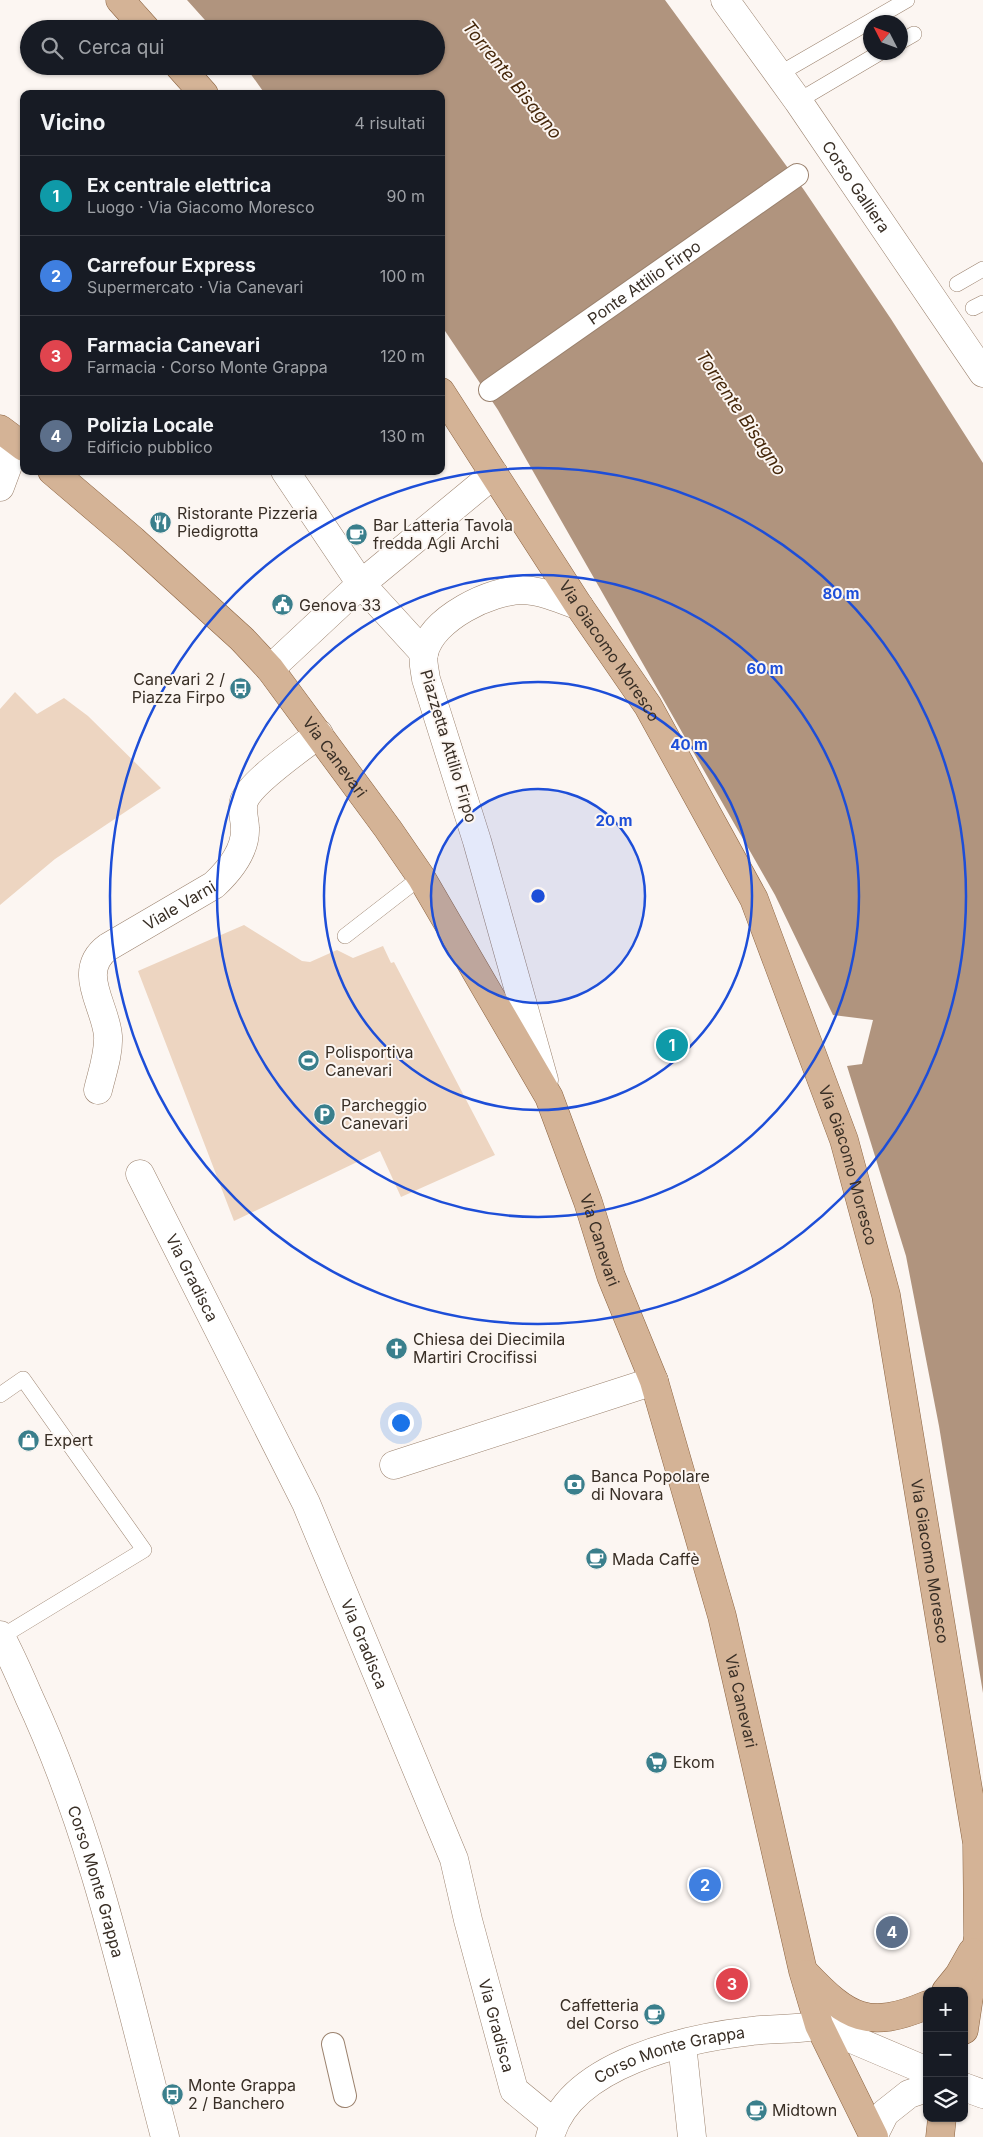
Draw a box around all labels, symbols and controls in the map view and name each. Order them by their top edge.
north arrow [863,15,908,60]
water label: Torrente Bisagno [458,16,566,143]
search box [20,20,445,75]
icon: search [38,34,66,62]
text: Cerca qui [78,36,164,59]
text: Vicino [40,110,105,135]
text: 4 risultati [355,113,425,133]
street label: Corso Galliera [818,137,894,236]
text: Ex centrale elettrica [87,174,271,197]
text: 1 [53,186,59,206]
text: 90 m [386,186,425,206]
text: Luogo · Via Giacomo Moresco [87,197,314,217]
street label: Ponte Attilio Firpo [584,236,704,329]
text: Carrefour Express [87,254,256,277]
text: 2 [51,266,61,286]
text: 100 m [380,266,425,286]
text: Supermercato · Via Canevari [87,277,303,297]
text: Farmacia Canevari [87,334,260,357]
text: 3 [51,346,61,366]
text: 120 m [380,346,425,366]
water label: Torrente Bisagno [692,346,791,479]
text: Farmacia · Corso Monte Grappa [87,357,328,377]
text: Polizia Locale [87,414,214,437]
text: 4 [51,426,61,446]
text: 130 m [380,426,425,446]
text: Edificio pubblico [87,437,213,457]
place label: Ristorante Pizzeria Piedigrotta [177,503,318,541]
restaurant icon: Ristorante Pizzeria Piedigrotta [149,510,173,534]
place label: Bar Latteria Tavola fredda Agli Archi [373,515,513,553]
cafe icon: Bar Latteria Tavola fredda Agli Archi [345,522,369,546]
street label: Via Giacomo Moresco [555,576,664,725]
text: 80 m [822,584,860,603]
public building icon: Genova 33 [271,593,295,617]
place label: Genova 33 [299,595,381,615]
text: 60 m [746,659,784,678]
street label: Piazzetta Attilio Firpo [416,667,482,825]
place label: Canevari 2 / Piazza Firpo [132,669,225,707]
bus stop icon: Canevari 2 / Piazza Firpo [229,676,253,700]
street label: Via Canevari [298,713,371,801]
text: 40 m [670,735,708,754]
text: 20 m [596,811,632,830]
street label: Viale Varni [140,876,219,934]
centre of rings [529,887,547,905]
pin: 1 [656,1026,688,1064]
place label: Polisportiva Canevari [325,1042,414,1080]
sports icon: Polisportiva Canevari [297,1049,321,1073]
street label: Via Giacomo Moresco [814,1082,882,1247]
place label: Parcheggio Canevari [341,1095,427,1133]
parking icon: Parcheggio Canevari [313,1102,337,1126]
street label: Via Canevari [576,1191,624,1289]
street label: Via Gradisca [162,1230,223,1325]
place label: Chiesa dei Diecimila Martiri Crocifissi [413,1329,565,1367]
church icon: Chiesa dei Diecimila Martiri Crocifissi [385,1336,409,1360]
your location [388,1410,414,1436]
shop icon: Expert [16,1428,40,1452]
place label: Expert [44,1430,93,1450]
place label: Banca Popolare di Novara [591,1466,710,1504]
bank icon: Banca Popolare di Novara [563,1473,587,1497]
street label: Via Giacomo Moresco [907,1477,954,1645]
cafe icon: Mada Caffè [584,1547,608,1571]
place label: Mada Caffè [612,1549,699,1569]
street label: Via Gradisca [337,1596,392,1692]
street label: Via Canevari [721,1652,762,1750]
supermarket icon: Ekom [645,1750,669,1774]
place label: Ekom [673,1752,715,1772]
street label: Corso Monte Grappa [64,1803,128,1960]
pin: 2 [689,1866,721,1904]
pin: 4 [876,1913,908,1951]
pin: 3 [716,1965,748,2003]
street label: Via Gradisca [474,1977,519,2074]
map controls [923,1987,968,2122]
button: + [923,1987,968,2032]
place label: Caffetteria del Corso [560,1995,639,2033]
cafe icon: Caffetteria del Corso [643,2002,667,2026]
street label: Corso Monte Grappa [590,2022,746,2088]
button: − [923,2032,968,2077]
place label: Monte Grappa 2 / Banchero [188,2075,296,2113]
button: layers [923,2077,968,2122]
bus stop icon: Monte Grappa 2 / Banchero [160,2082,184,2106]
cafe icon: Midtown [744,2098,768,2122]
place label: Midtown [772,2100,837,2120]

